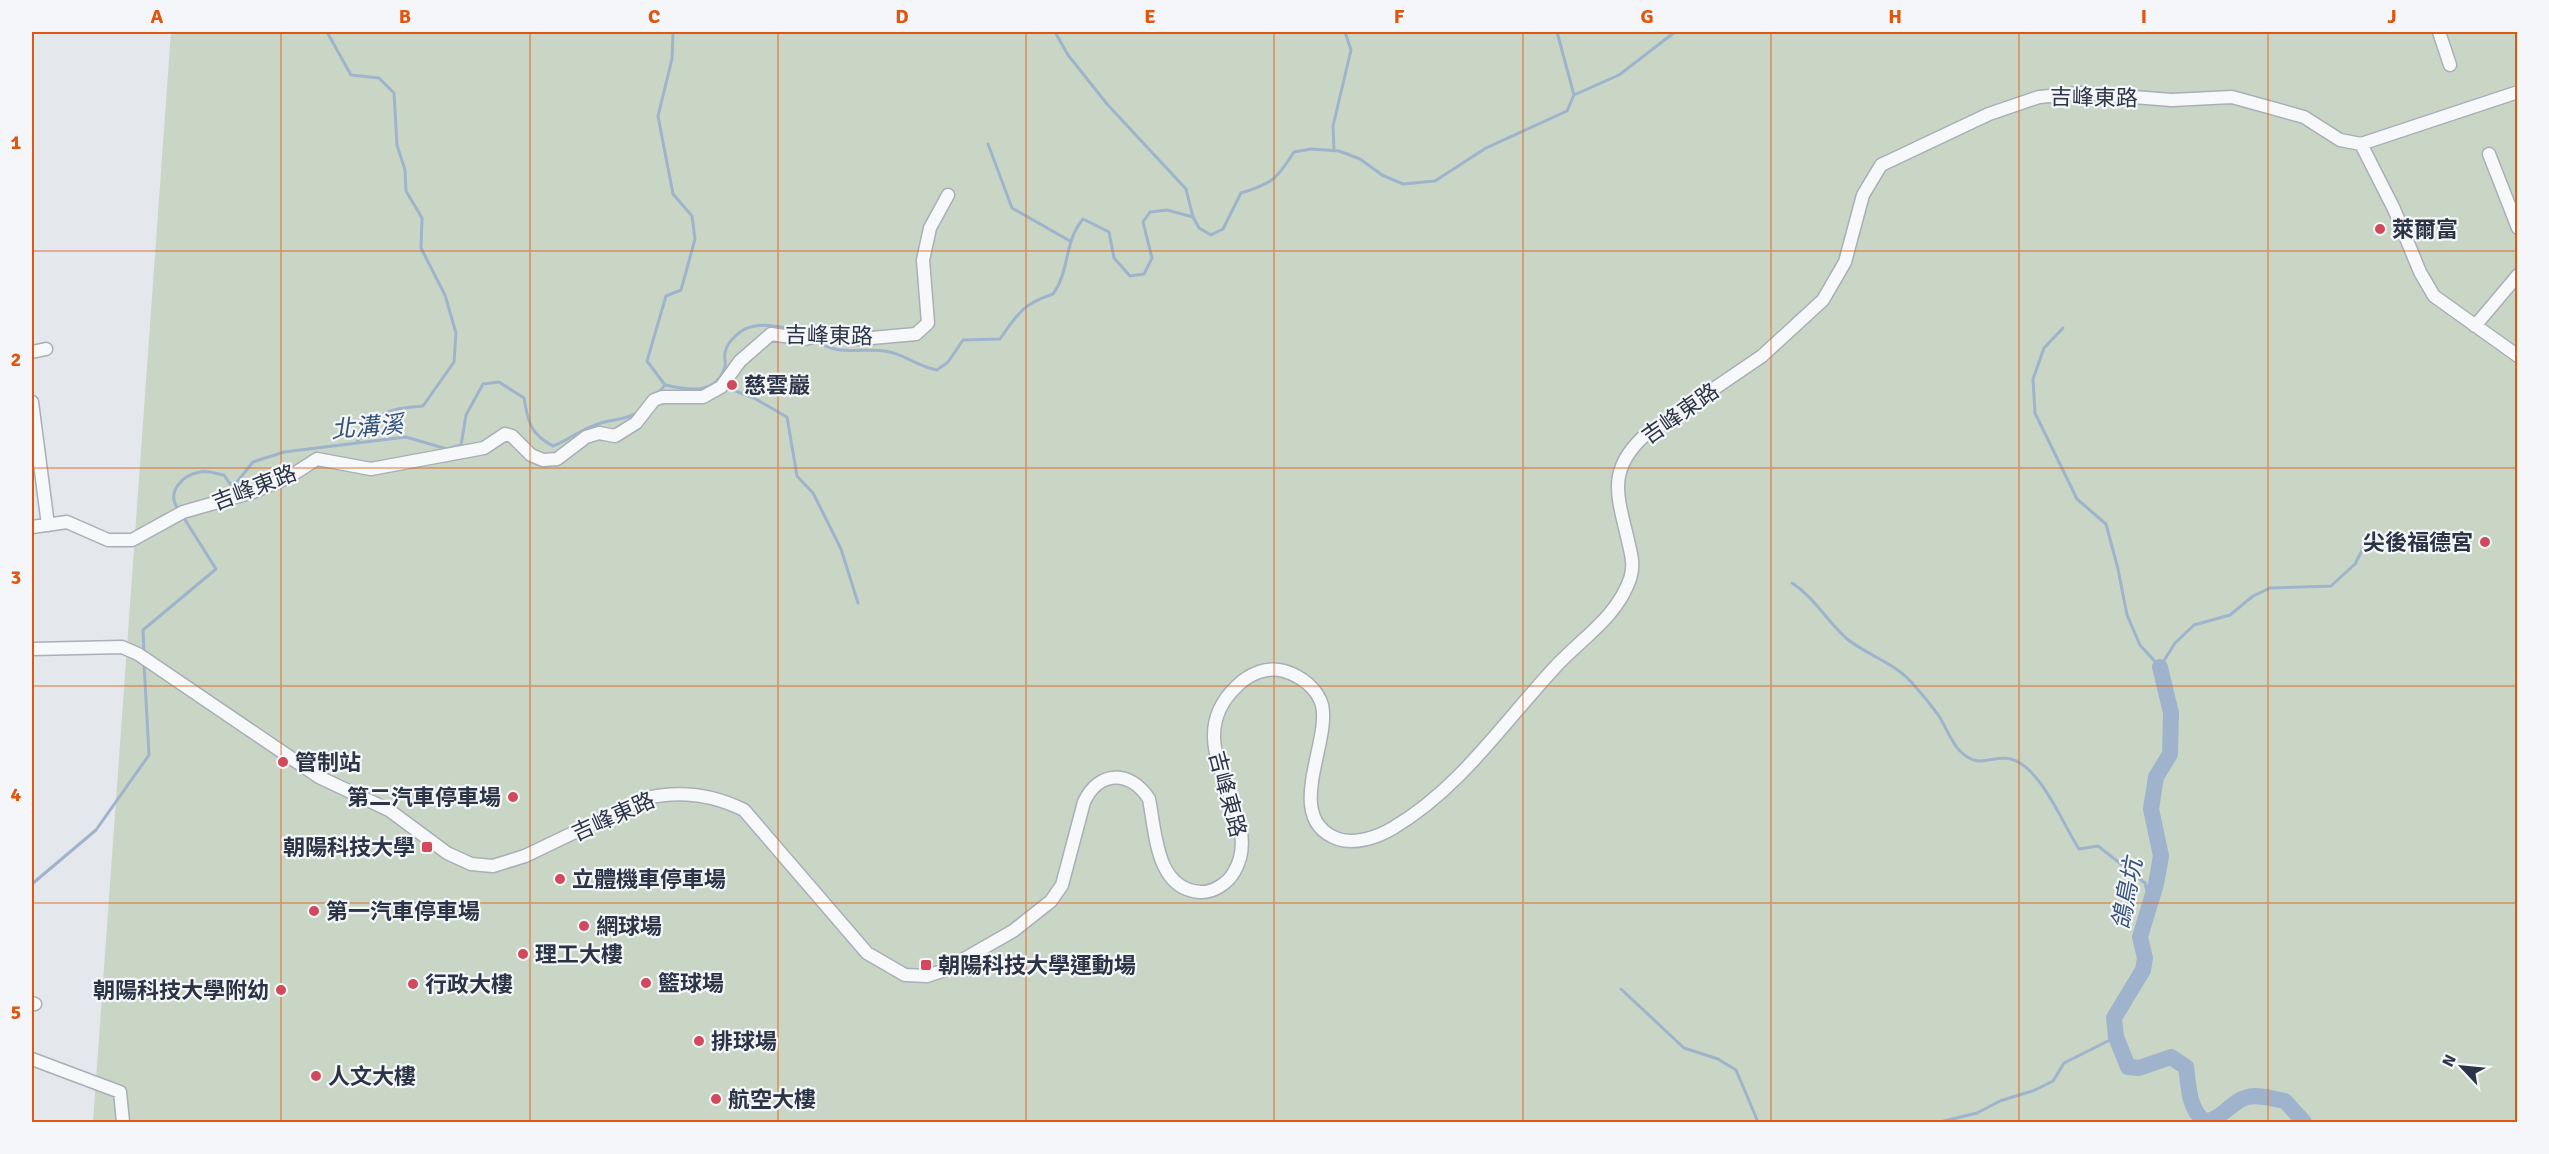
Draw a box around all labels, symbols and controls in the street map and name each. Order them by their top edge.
text: A [151,4,164,29]
text: B [399,4,411,29]
text: C [648,4,660,29]
text: D [895,4,909,29]
text: E [1144,4,1156,29]
text: F [1394,4,1405,29]
text: G [1640,4,1654,29]
text: H [1888,4,1902,29]
text: I [2141,4,2147,29]
text: J [2387,4,2397,29]
street label: 吉峰東路 [2050,83,2138,112]
text: 1 [11,130,22,155]
place label: 萊爾富 [2392,216,2458,243]
marker: 萊爾富 [2373,222,2387,236]
street label: 吉峰東路 [785,321,873,350]
text: 2 [11,347,21,372]
place label: 慈雲巖 [744,372,810,399]
street label: 吉峰東路 [1636,377,1724,450]
marker: 慈雲巖 [725,378,739,392]
water label: 北溝溪 [330,409,407,445]
street label: 吉峰東路 [208,459,300,516]
place label: 尖後福德宮 [2363,529,2473,556]
marker: 尖後福德宮 [2478,535,2492,549]
text: 3 [11,565,21,590]
street label: 吉峰東路 [1203,748,1252,840]
place label: 管制站 [295,749,361,776]
marker: 管制站 [276,755,290,769]
text: 4 [11,782,22,807]
place label: 第二汽車停車場 [347,784,501,811]
street label: 吉峰東路 [568,786,659,847]
marker: 第二汽車停車場 [506,790,520,804]
place label: 朝陽科技大學 [283,834,415,861]
marker: 朝陽科技大學 [420,840,434,854]
water label: 鴿鳥坑 [2105,853,2149,932]
place label: 立體機車停車場 [572,866,726,893]
marker: 立體機車停車場 [553,872,567,886]
place label: 第一汽車停車場 [326,898,480,925]
marker: 第一汽車停車場 [307,904,321,918]
place label: 網球場 [596,913,662,940]
marker: 網球場 [577,919,591,933]
place label: 理工大樓 [535,941,623,968]
marker: 理工大樓 [516,947,530,961]
place label: 朝陽科技大學運動場 [938,952,1136,979]
marker: 朝陽科技大學運動場 [919,958,933,972]
place label: 籃球場 [658,970,724,997]
place label: 行政大樓 [425,971,513,998]
marker: 籃球場 [639,976,653,990]
place label: 朝陽科技大學附幼 [93,977,269,1004]
marker: 行政大樓 [406,977,420,991]
marker: 朝陽科技大學附幼 [274,983,288,997]
text: 5 [11,1000,21,1025]
place label: 排球場 [711,1028,777,1055]
marker: 排球場 [692,1034,706,1048]
north arrow [2432,1037,2492,1097]
text: N [2438,1051,2461,1070]
place label: 人文大樓 [328,1063,416,1090]
marker: 人文大樓 [309,1069,323,1083]
place label: 航空大樓 [728,1086,816,1113]
marker: 航空大樓 [709,1092,723,1106]

